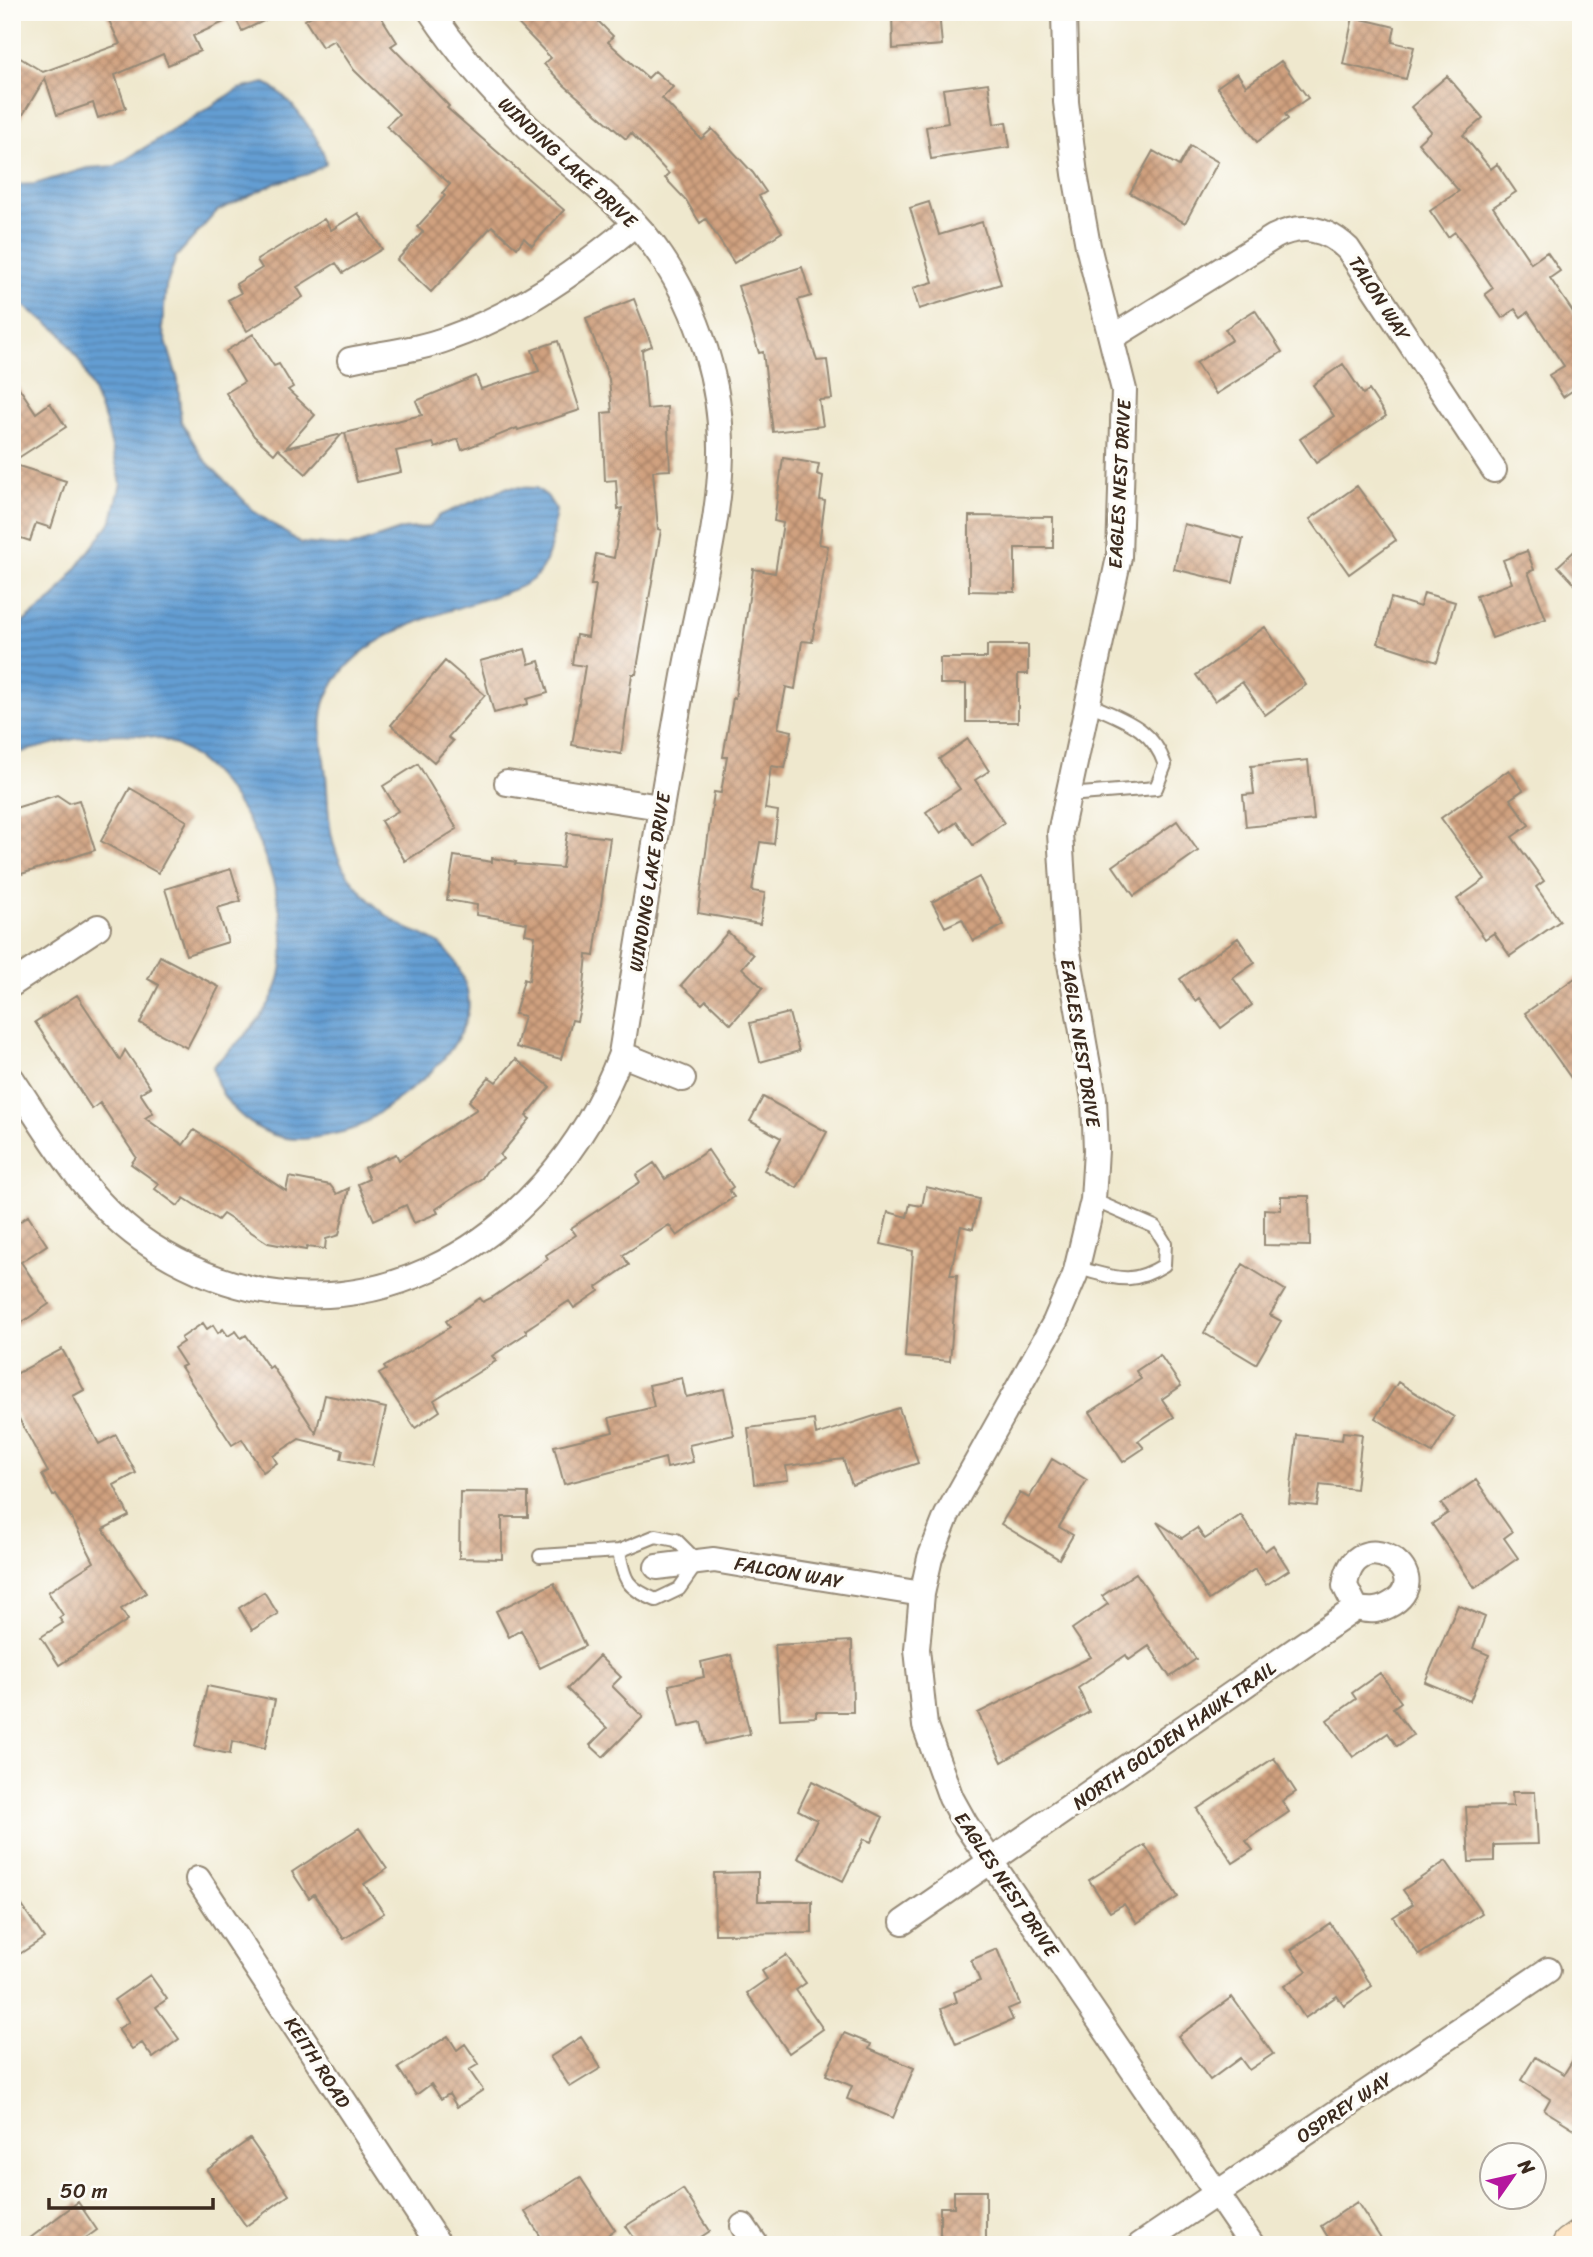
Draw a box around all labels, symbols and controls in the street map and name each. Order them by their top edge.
street label: WINDING LAKE DRIVE [490,88,646,237]
street label: TALON WAY [1340,249,1420,349]
street label: EAGLES NEST DRIVE [1099,397,1140,570]
street label: WINDING LAKE DRIVE [619,789,680,974]
street label: EAGLES NEST DRIVE [1051,957,1110,1131]
street label: FALCON WAY [732,1547,846,1598]
street label: NORTH GOLDEN HAWK TRAIL [1065,1652,1283,1819]
street label: EAGLES NEST DRIVE [945,1805,1069,1965]
street label: KEITH ROAD [275,2010,360,2115]
street label: OSPREY WAY [1289,2063,1400,2152]
north arrow [1478,2142,1548,2212]
text: N [1509,2151,1545,2182]
scale bar [49,2166,214,2210]
text: 50 m [60,2172,108,2210]

